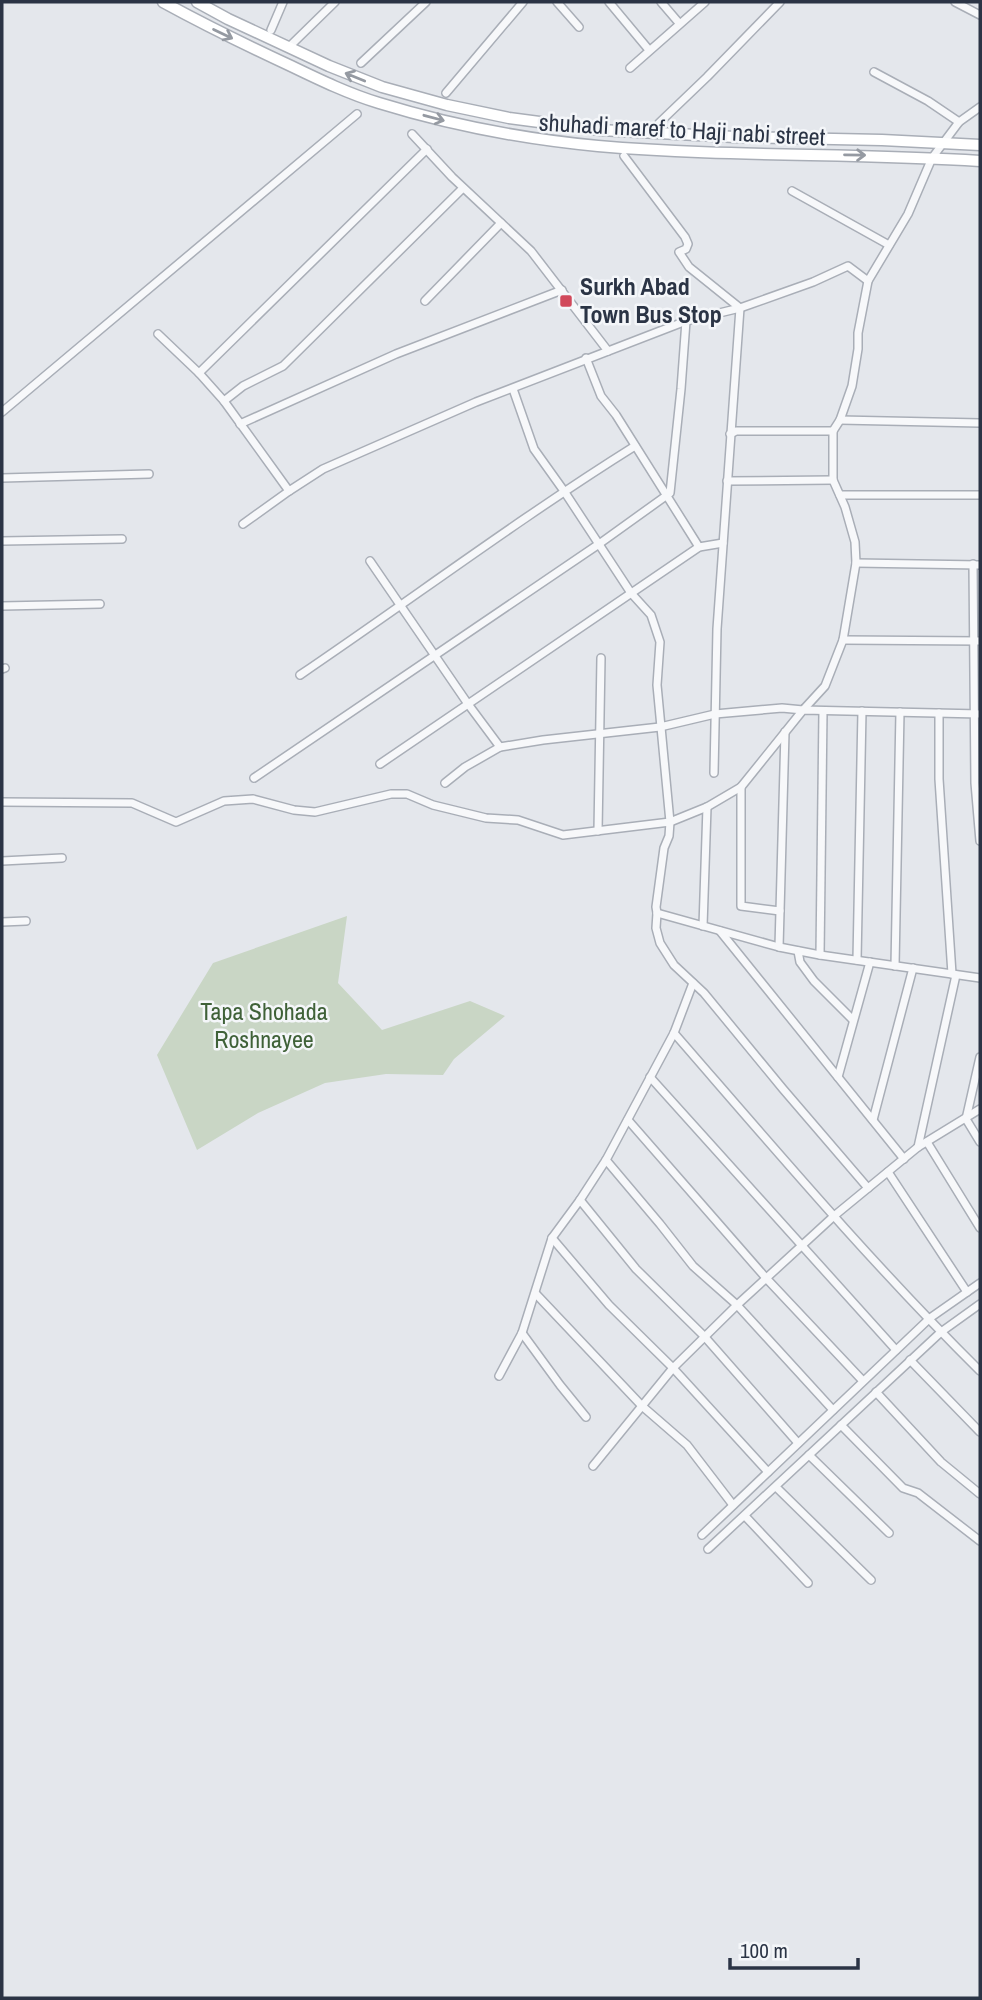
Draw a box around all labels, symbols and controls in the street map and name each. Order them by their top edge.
one-way arrow [212,27,233,41]
one-way arrow [345,69,367,82]
street label: shuhadi maref to Haji nabi street [538,106,827,153]
one-way arrow [422,112,445,125]
one-way arrow [843,149,866,162]
place label: Surkh Abad Town Bus Stop [580,270,722,330]
marker: Surkh Abad Town Bus Stop [558,293,574,309]
park label: Tapa Shohada Roshnayee [200,995,328,1055]
scale bar [730,1926,858,1970]
text: 100 m [740,1936,788,1965]

